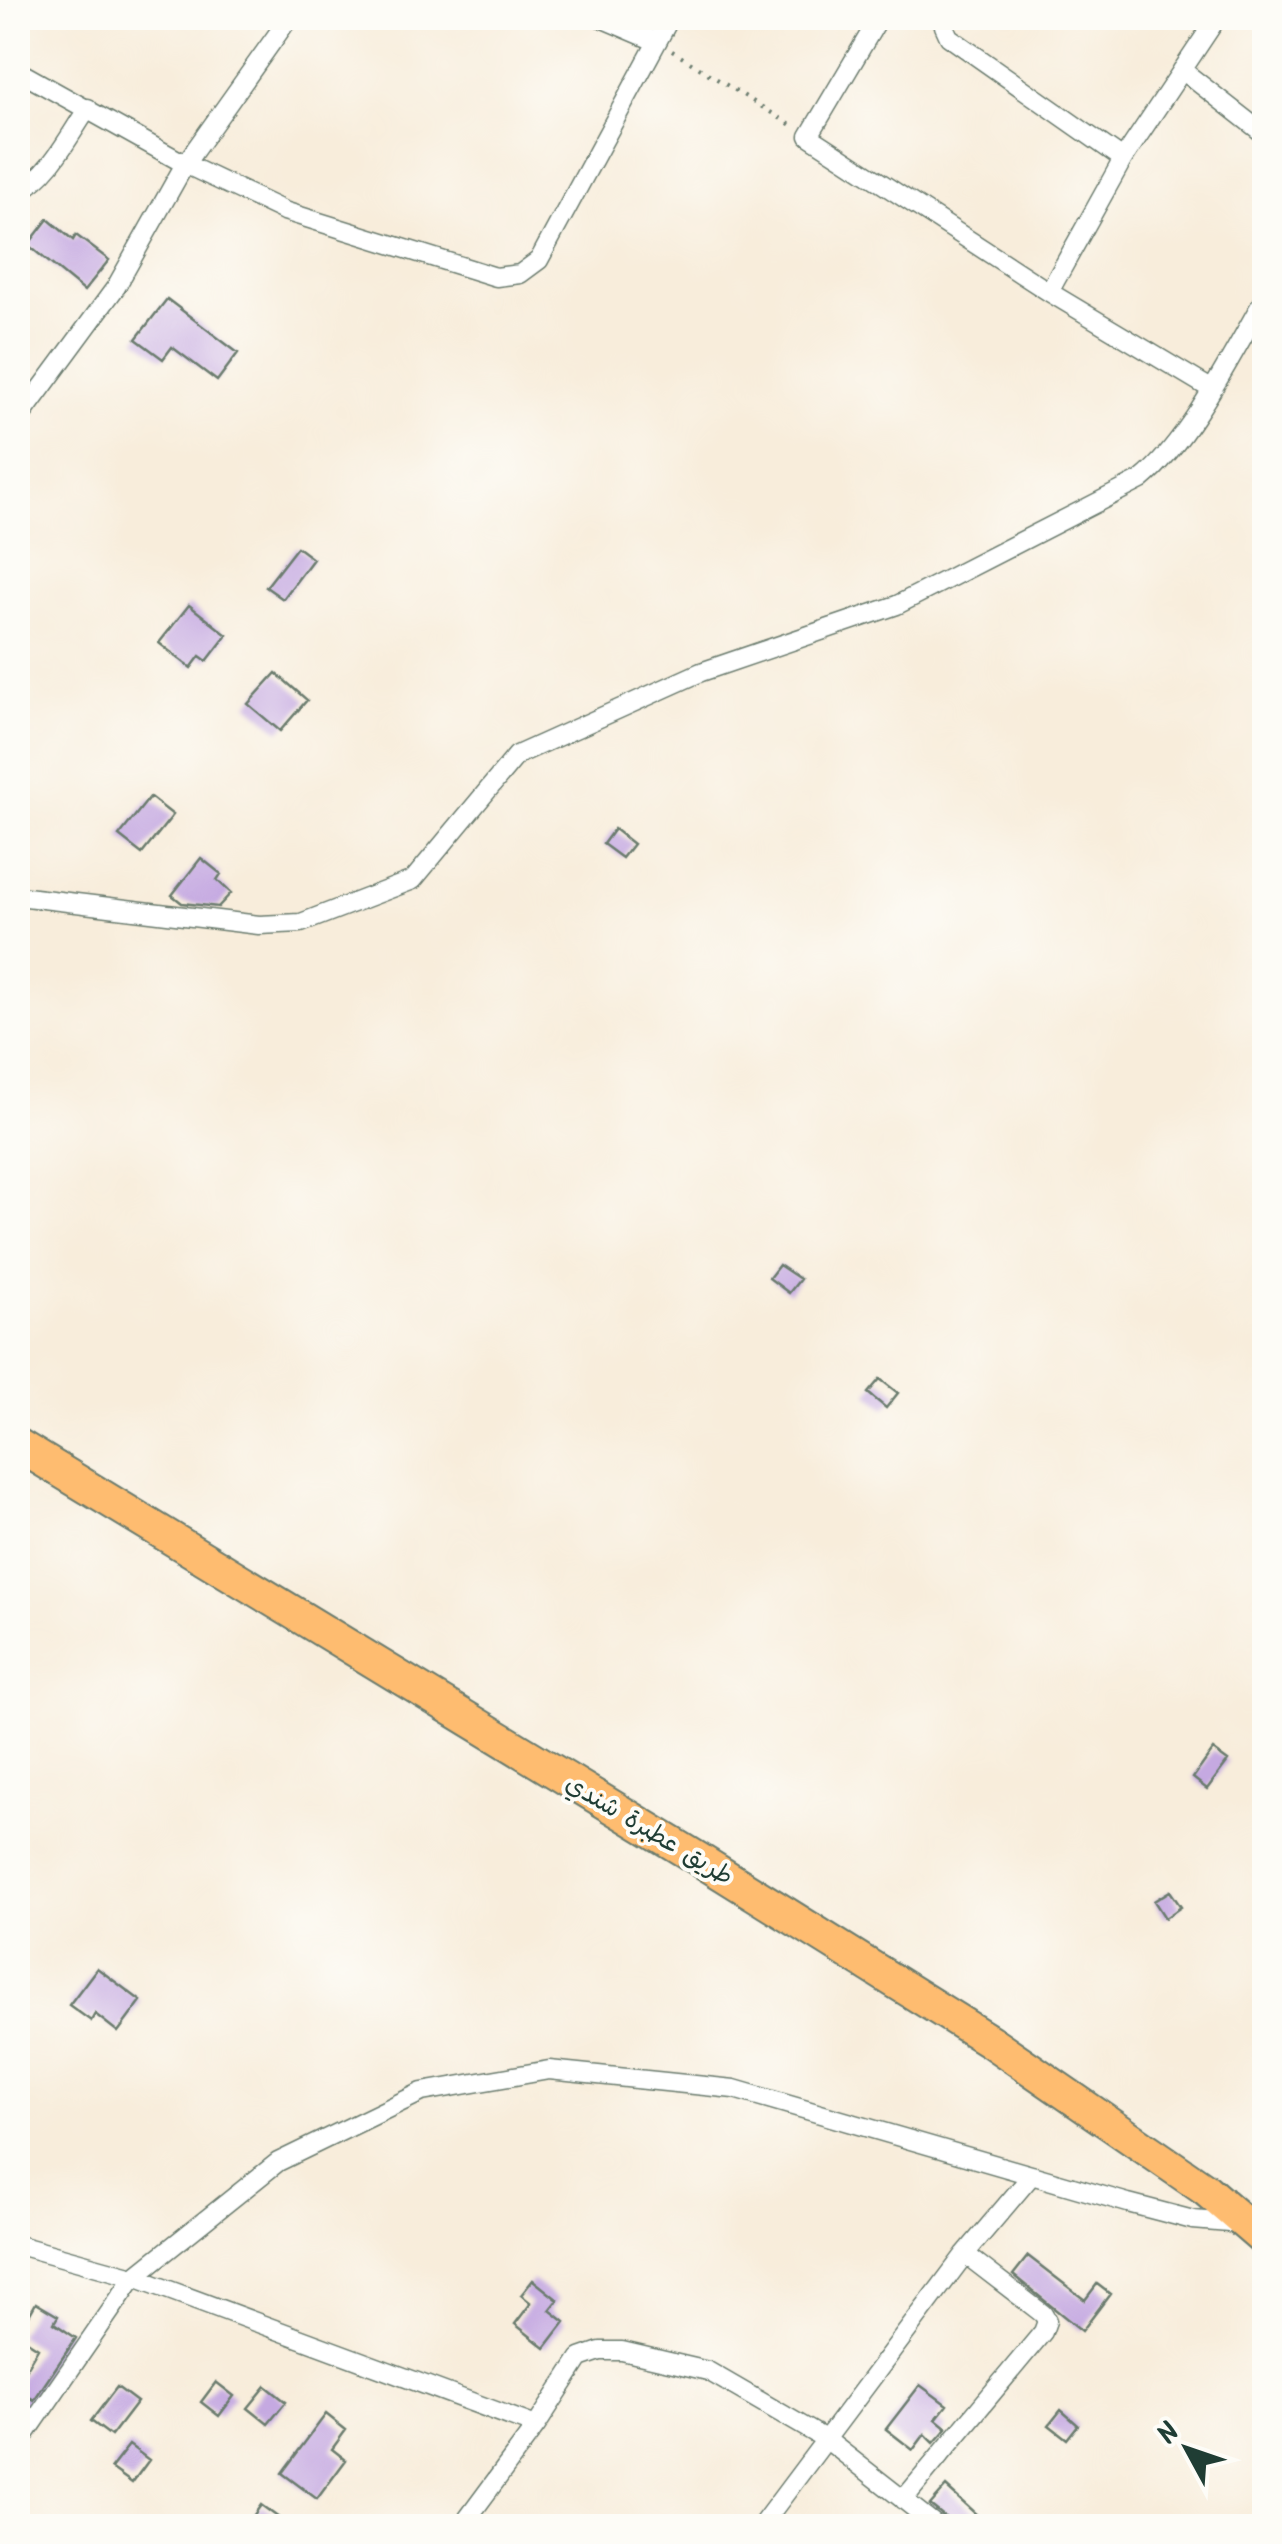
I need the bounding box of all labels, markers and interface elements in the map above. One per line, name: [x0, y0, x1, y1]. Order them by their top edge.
street label: طريق عطبرة شندي: [557, 1765, 741, 1897]
north arrow: [1137, 2399, 1237, 2499]
text: N: [1147, 2413, 1193, 2456]

